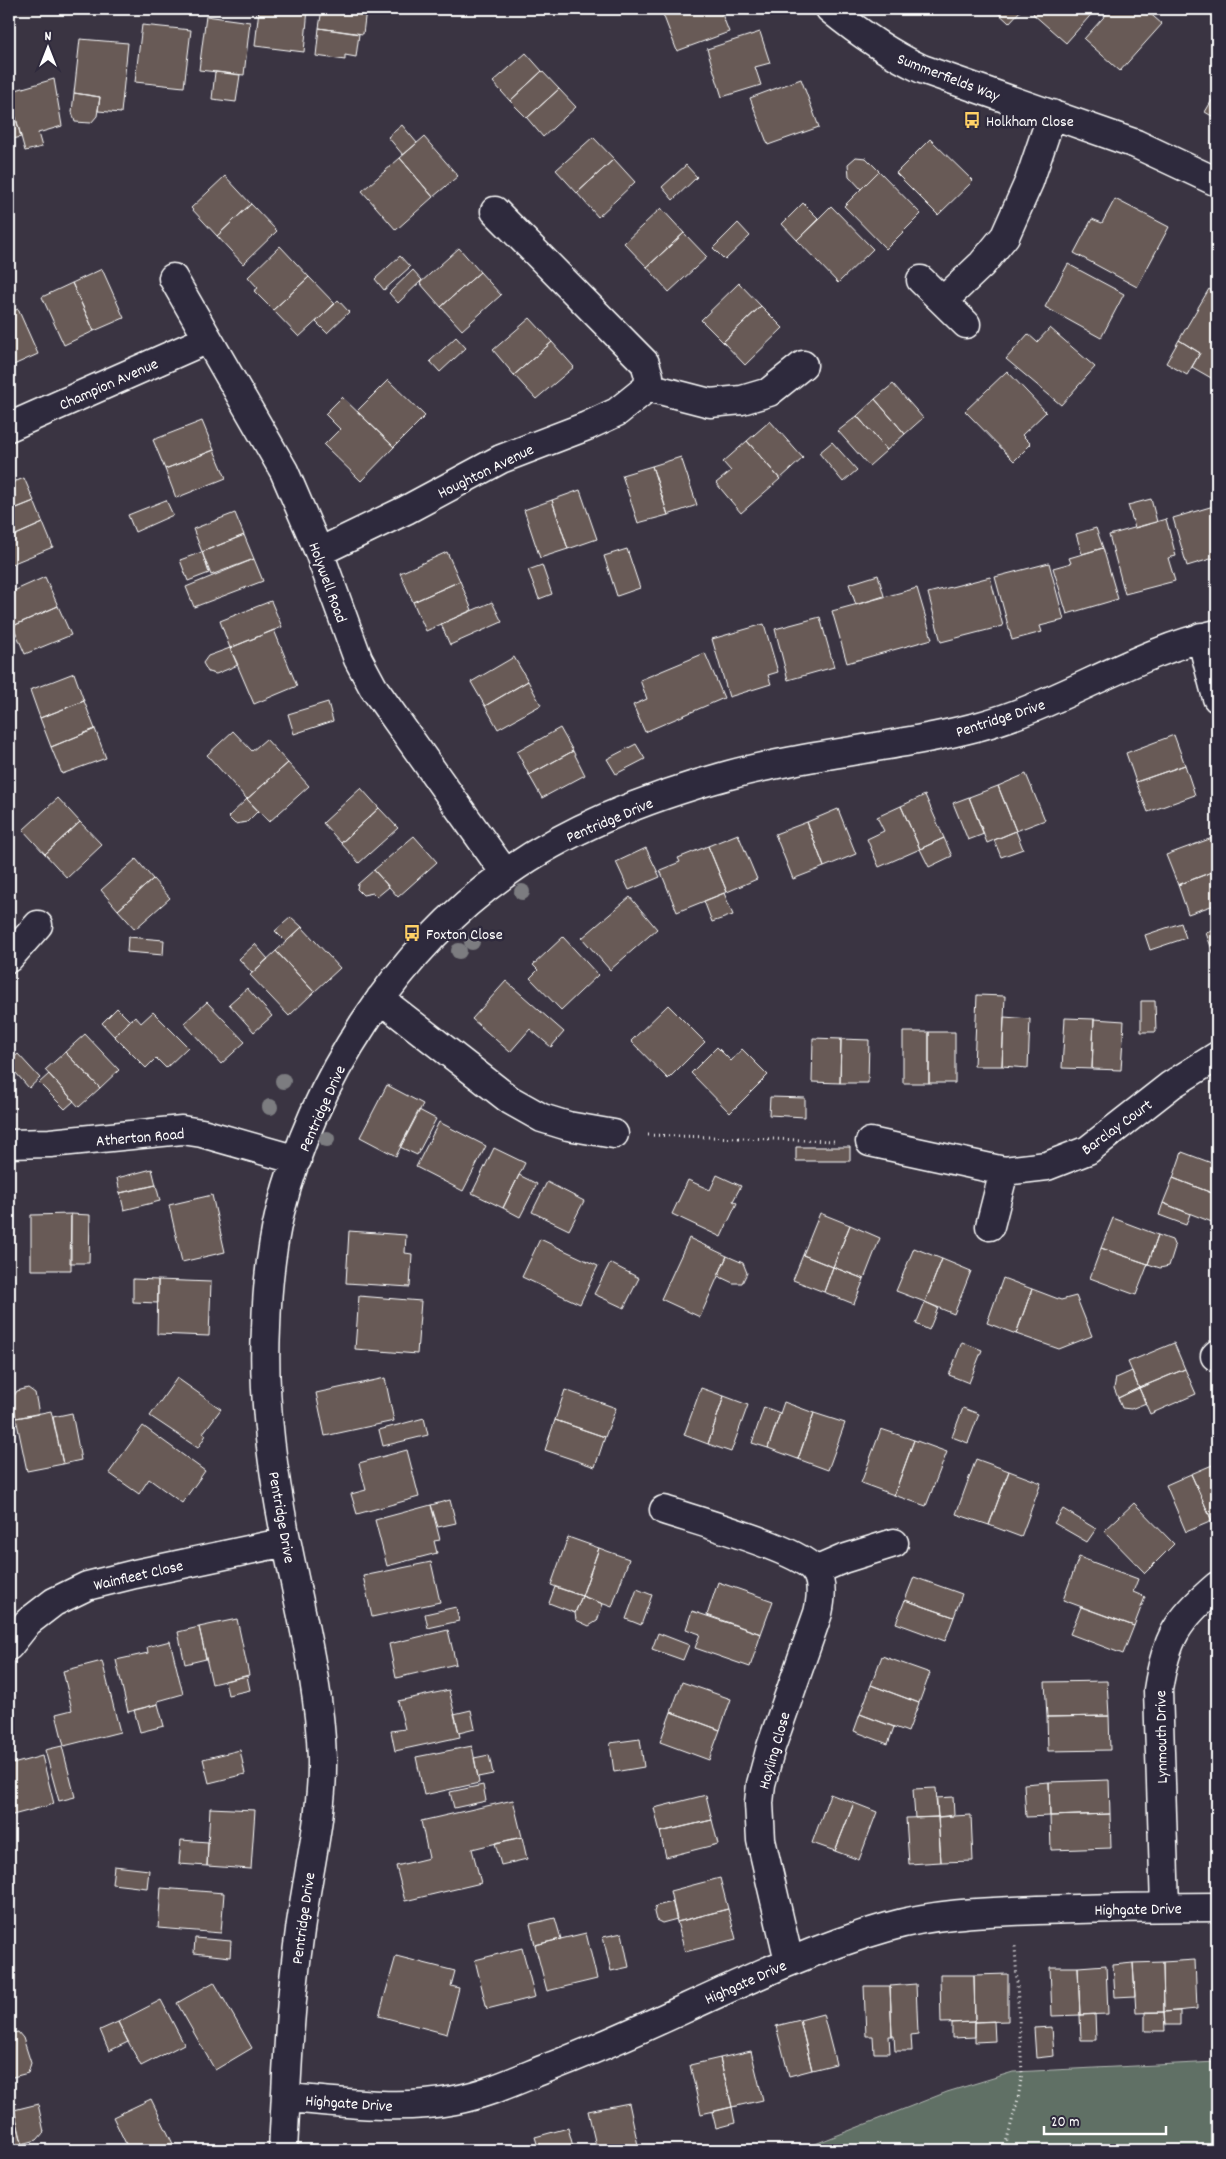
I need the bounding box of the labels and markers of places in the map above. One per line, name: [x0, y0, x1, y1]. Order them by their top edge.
bus stop icon: Holkham Close: [962, 110, 982, 130]
place label: Holkham Close: [986, 111, 1074, 134]
bus stop icon: Foxton Close: [402, 923, 422, 943]
place label: Foxton Close: [426, 924, 503, 947]

